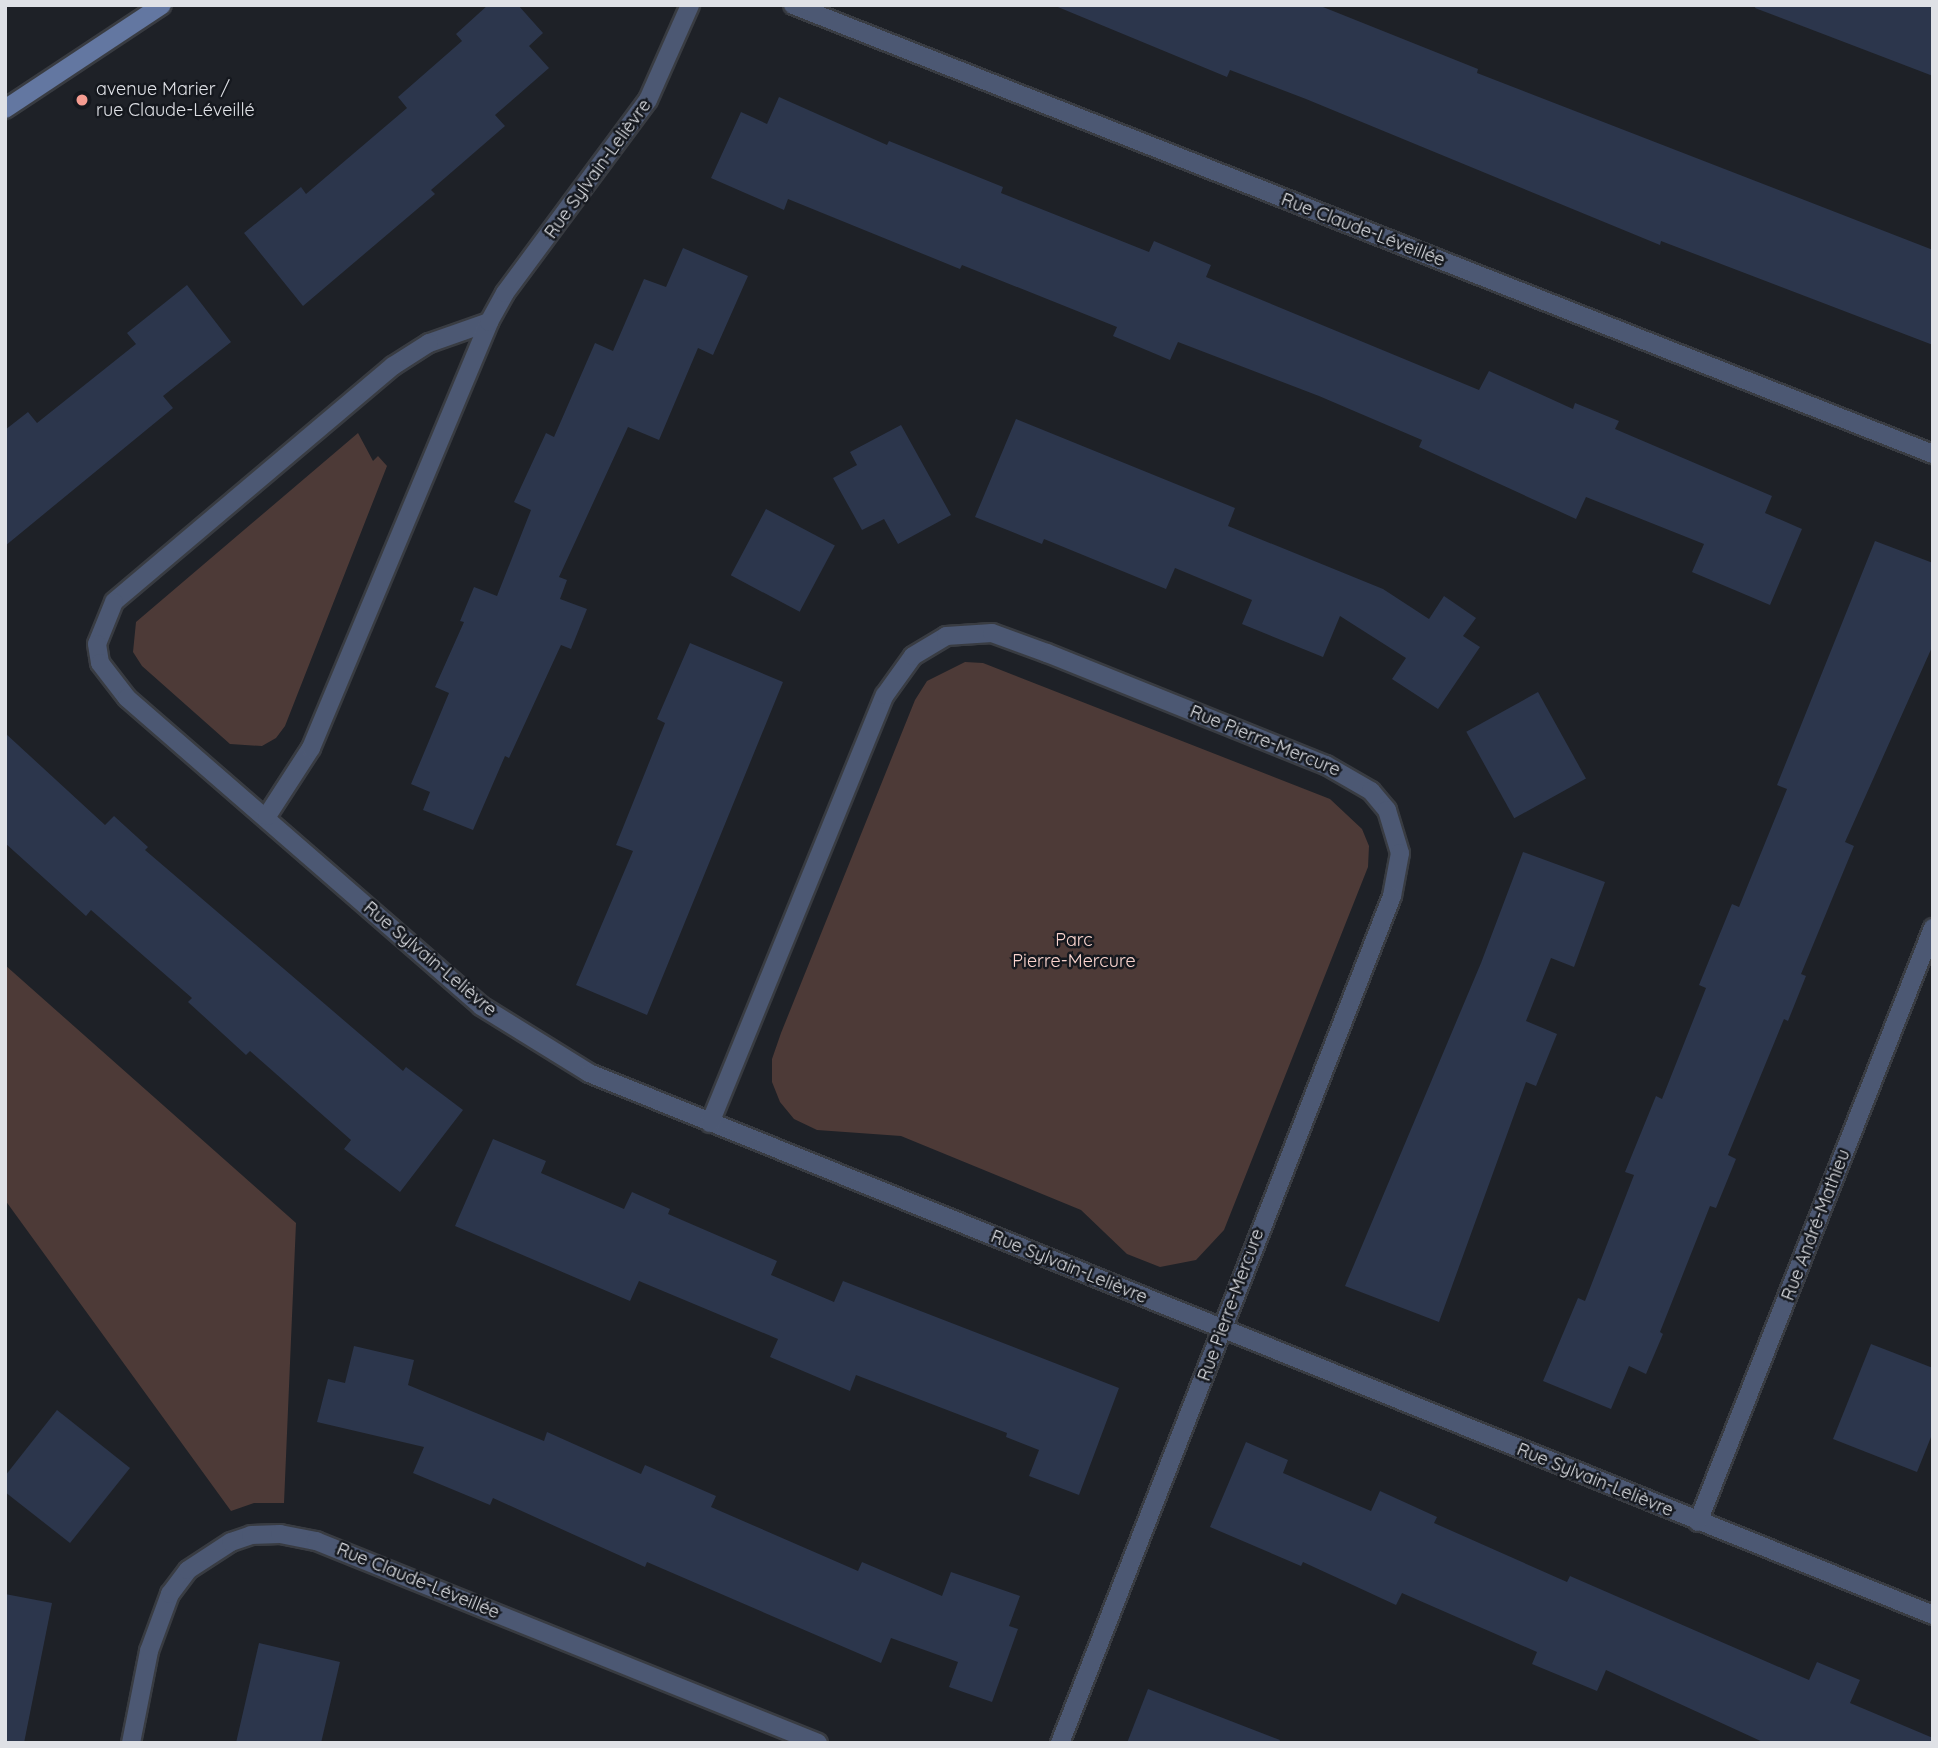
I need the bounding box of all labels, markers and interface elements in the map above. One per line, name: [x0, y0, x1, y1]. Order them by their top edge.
place label: avenue Marier / rue Claude-Léveillé: [96, 79, 255, 122]
marker: avenue Marier / rue Claude-Léveillé: [74, 92, 90, 108]
street label: Rue Sylvain-Lelièvre: [540, 95, 656, 243]
street label: Rue Claude-Léveillée: [1278, 189, 1448, 271]
street label: Rue Pierre-Mercure: [1187, 701, 1343, 781]
street label: Rue Sylvain-Lelièvre: [359, 897, 501, 1021]
park label: Parc Pierre-Mercure: [1012, 930, 1136, 972]
street label: Rue André-Mathieu: [1777, 1146, 1855, 1304]
street label: Rue Sylvain-Lelièvre: [988, 1226, 1150, 1308]
street label: Rue Pierre-Mercure: [1193, 1226, 1269, 1384]
street label: Rue Sylvain-Lelièvre: [1514, 1439, 1676, 1521]
street label: Rue Claude-Léveillée: [333, 1538, 503, 1624]

